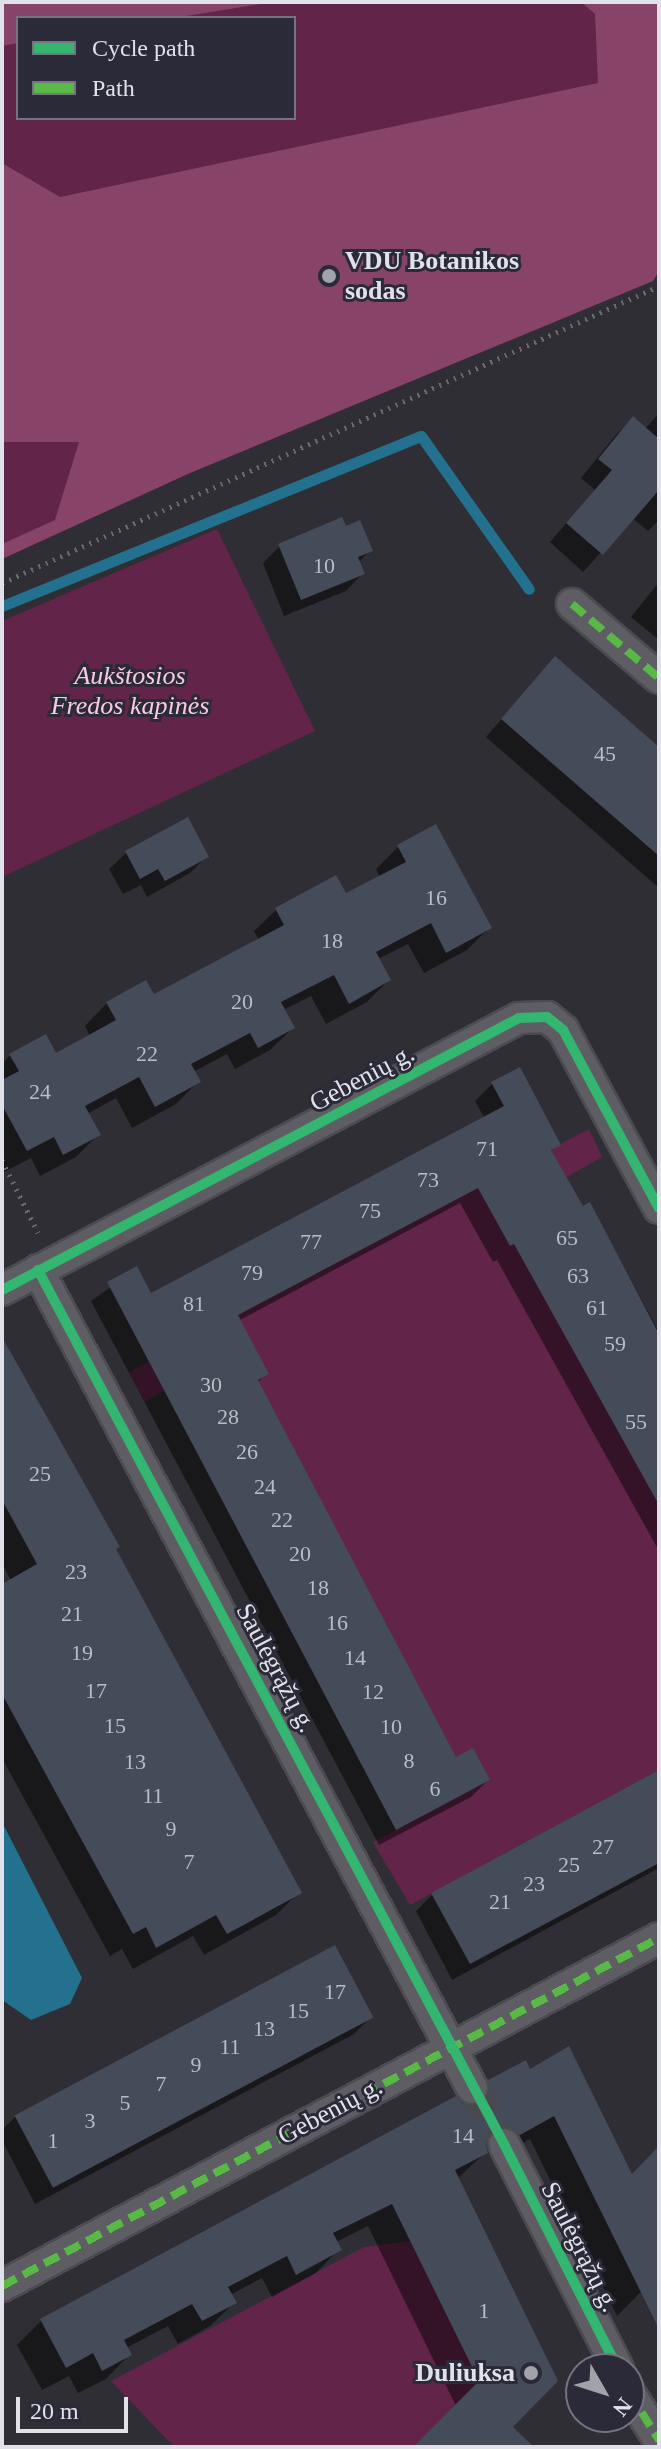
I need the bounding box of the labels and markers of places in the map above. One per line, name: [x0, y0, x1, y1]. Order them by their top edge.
place label: VDU Botanikos sodas: [345, 245, 519, 306]
marker: VDU Botanikos sodas: [320, 267, 338, 285]
place label: Duliuksa: [415, 2357, 515, 2389]
marker: Duliuksa: [522, 2364, 540, 2382]

